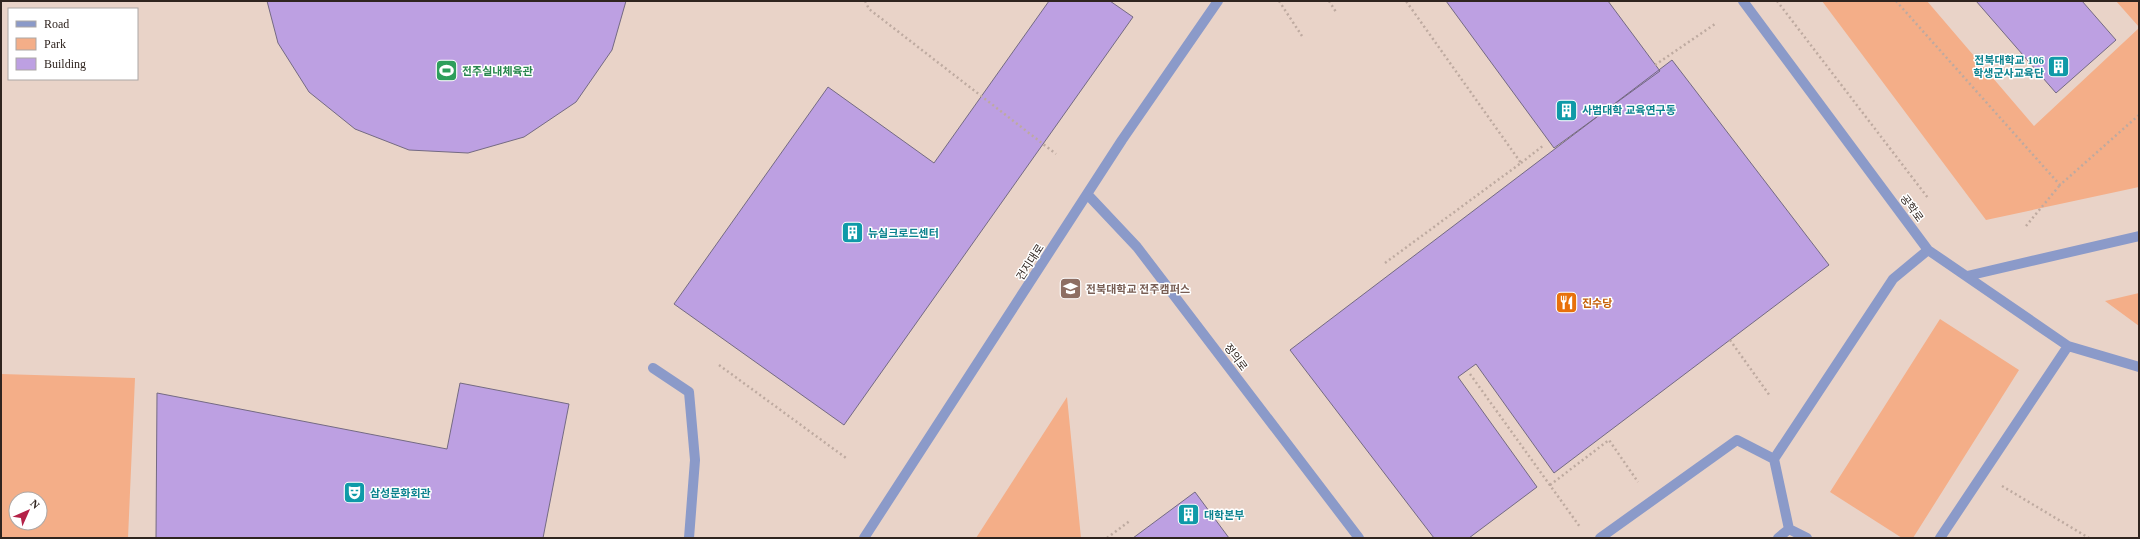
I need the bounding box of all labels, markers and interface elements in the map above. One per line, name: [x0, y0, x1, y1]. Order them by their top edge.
legend: [8, 8, 138, 80]
text: Road: [44, 17, 69, 31]
text: Park: [44, 37, 66, 51]
building icon: 전북대학교 106 학생군사교육단: [2046, 53, 2072, 79]
place label: 전북대학교 106 학생군사교육단: [1973, 54, 2044, 79]
text: Building: [44, 57, 86, 71]
sports icon: 전주실내체육관: [433, 58, 459, 84]
place label: 전주실내체육관: [462, 65, 533, 77]
building icon: 사범대학 교육연구동: [1554, 97, 1580, 123]
place label: 사범대학 교육연구동: [1582, 104, 1676, 116]
street label: 공학로: [1898, 192, 1926, 224]
building icon: 뉴실크로드센터: [839, 220, 865, 246]
place label: 뉴실크로드센터: [868, 227, 939, 239]
street label: 건지대로: [1014, 242, 1046, 282]
school or university icon: 전북대학교 전주캠퍼스: [1057, 276, 1083, 302]
place label: 전북대학교 전주캠퍼스: [1086, 283, 1190, 295]
restaurant icon: 진수당: [1553, 290, 1579, 316]
place label: 진수당: [1582, 297, 1612, 309]
street label: 정의로: [1222, 341, 1250, 373]
theatre icon: 삼성문화회관: [341, 480, 367, 506]
place label: 삼성문화회관: [370, 487, 431, 499]
north arrow: [8, 491, 48, 531]
text: N: [28, 497, 42, 511]
building icon: 대학본부: [1175, 502, 1201, 528]
place label: 대학본부: [1204, 509, 1244, 521]

